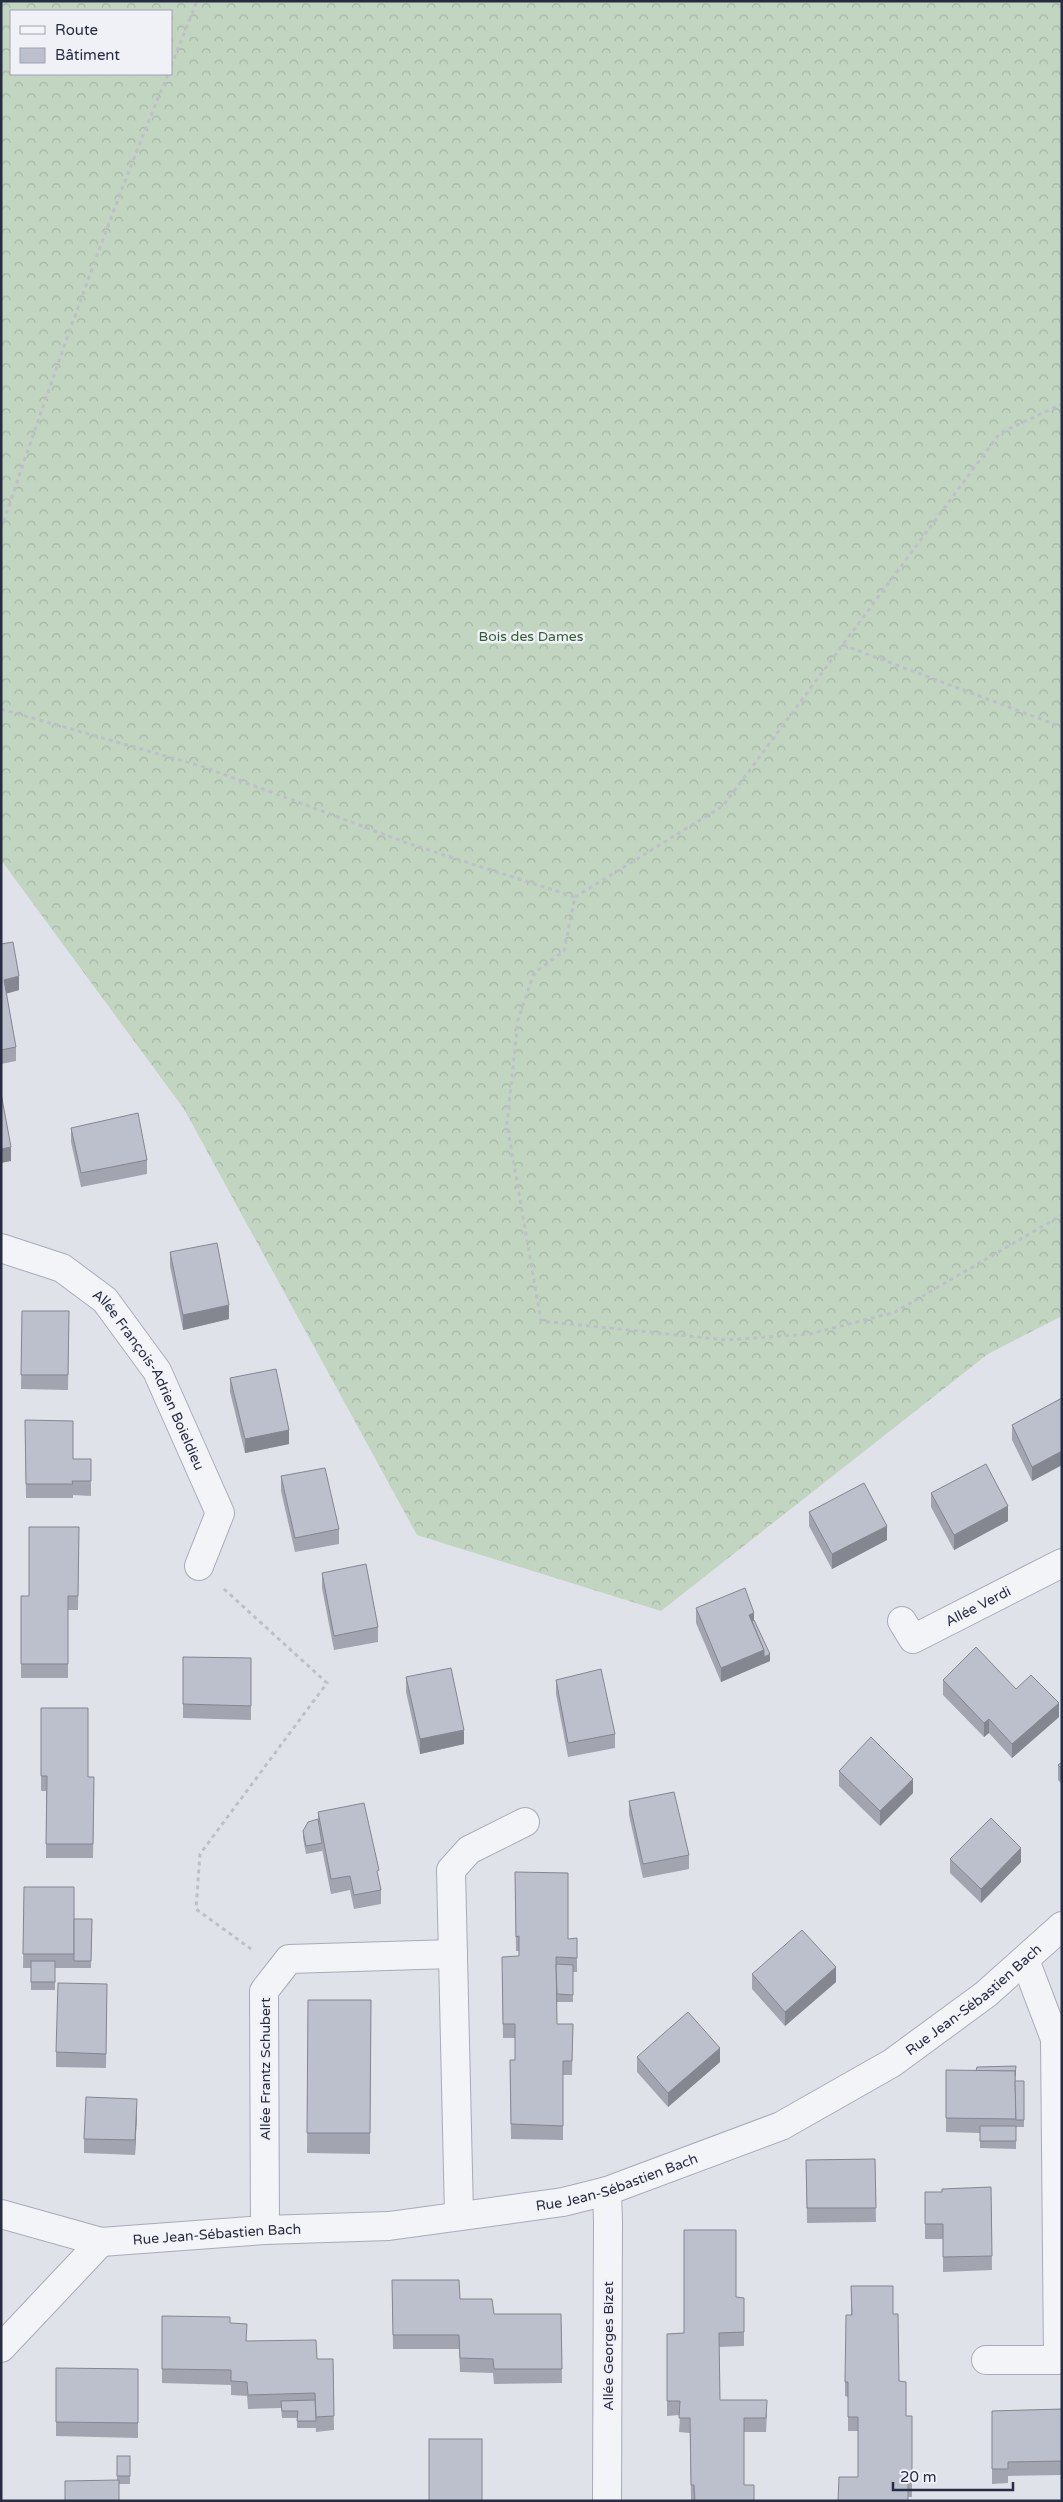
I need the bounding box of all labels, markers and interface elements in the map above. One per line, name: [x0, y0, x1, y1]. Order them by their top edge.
legend: [10, 10, 172, 75]
text: Route: [55, 21, 98, 39]
text: Bâtiment: [55, 46, 120, 64]
park label: Bois des Dames: [479, 628, 584, 645]
street label: Allée François-Adrien Boieldieu: [89, 1285, 208, 1473]
street label: Allée Verdi: [942, 1582, 1014, 1630]
street label: Rue Jean-Sébastien Bach: [902, 1940, 1045, 2059]
street label: Allée Frantz Schubert: [257, 1997, 274, 2141]
street label: Rue Jean-Sébastien Bach: [535, 2149, 700, 2214]
street label: Rue Jean-Sébastien Bach: [132, 2220, 301, 2248]
street label: Allée Georges Bizet: [600, 2281, 617, 2411]
scale bar: [893, 2460, 1013, 2492]
text: 20 m: [900, 2468, 937, 2486]

